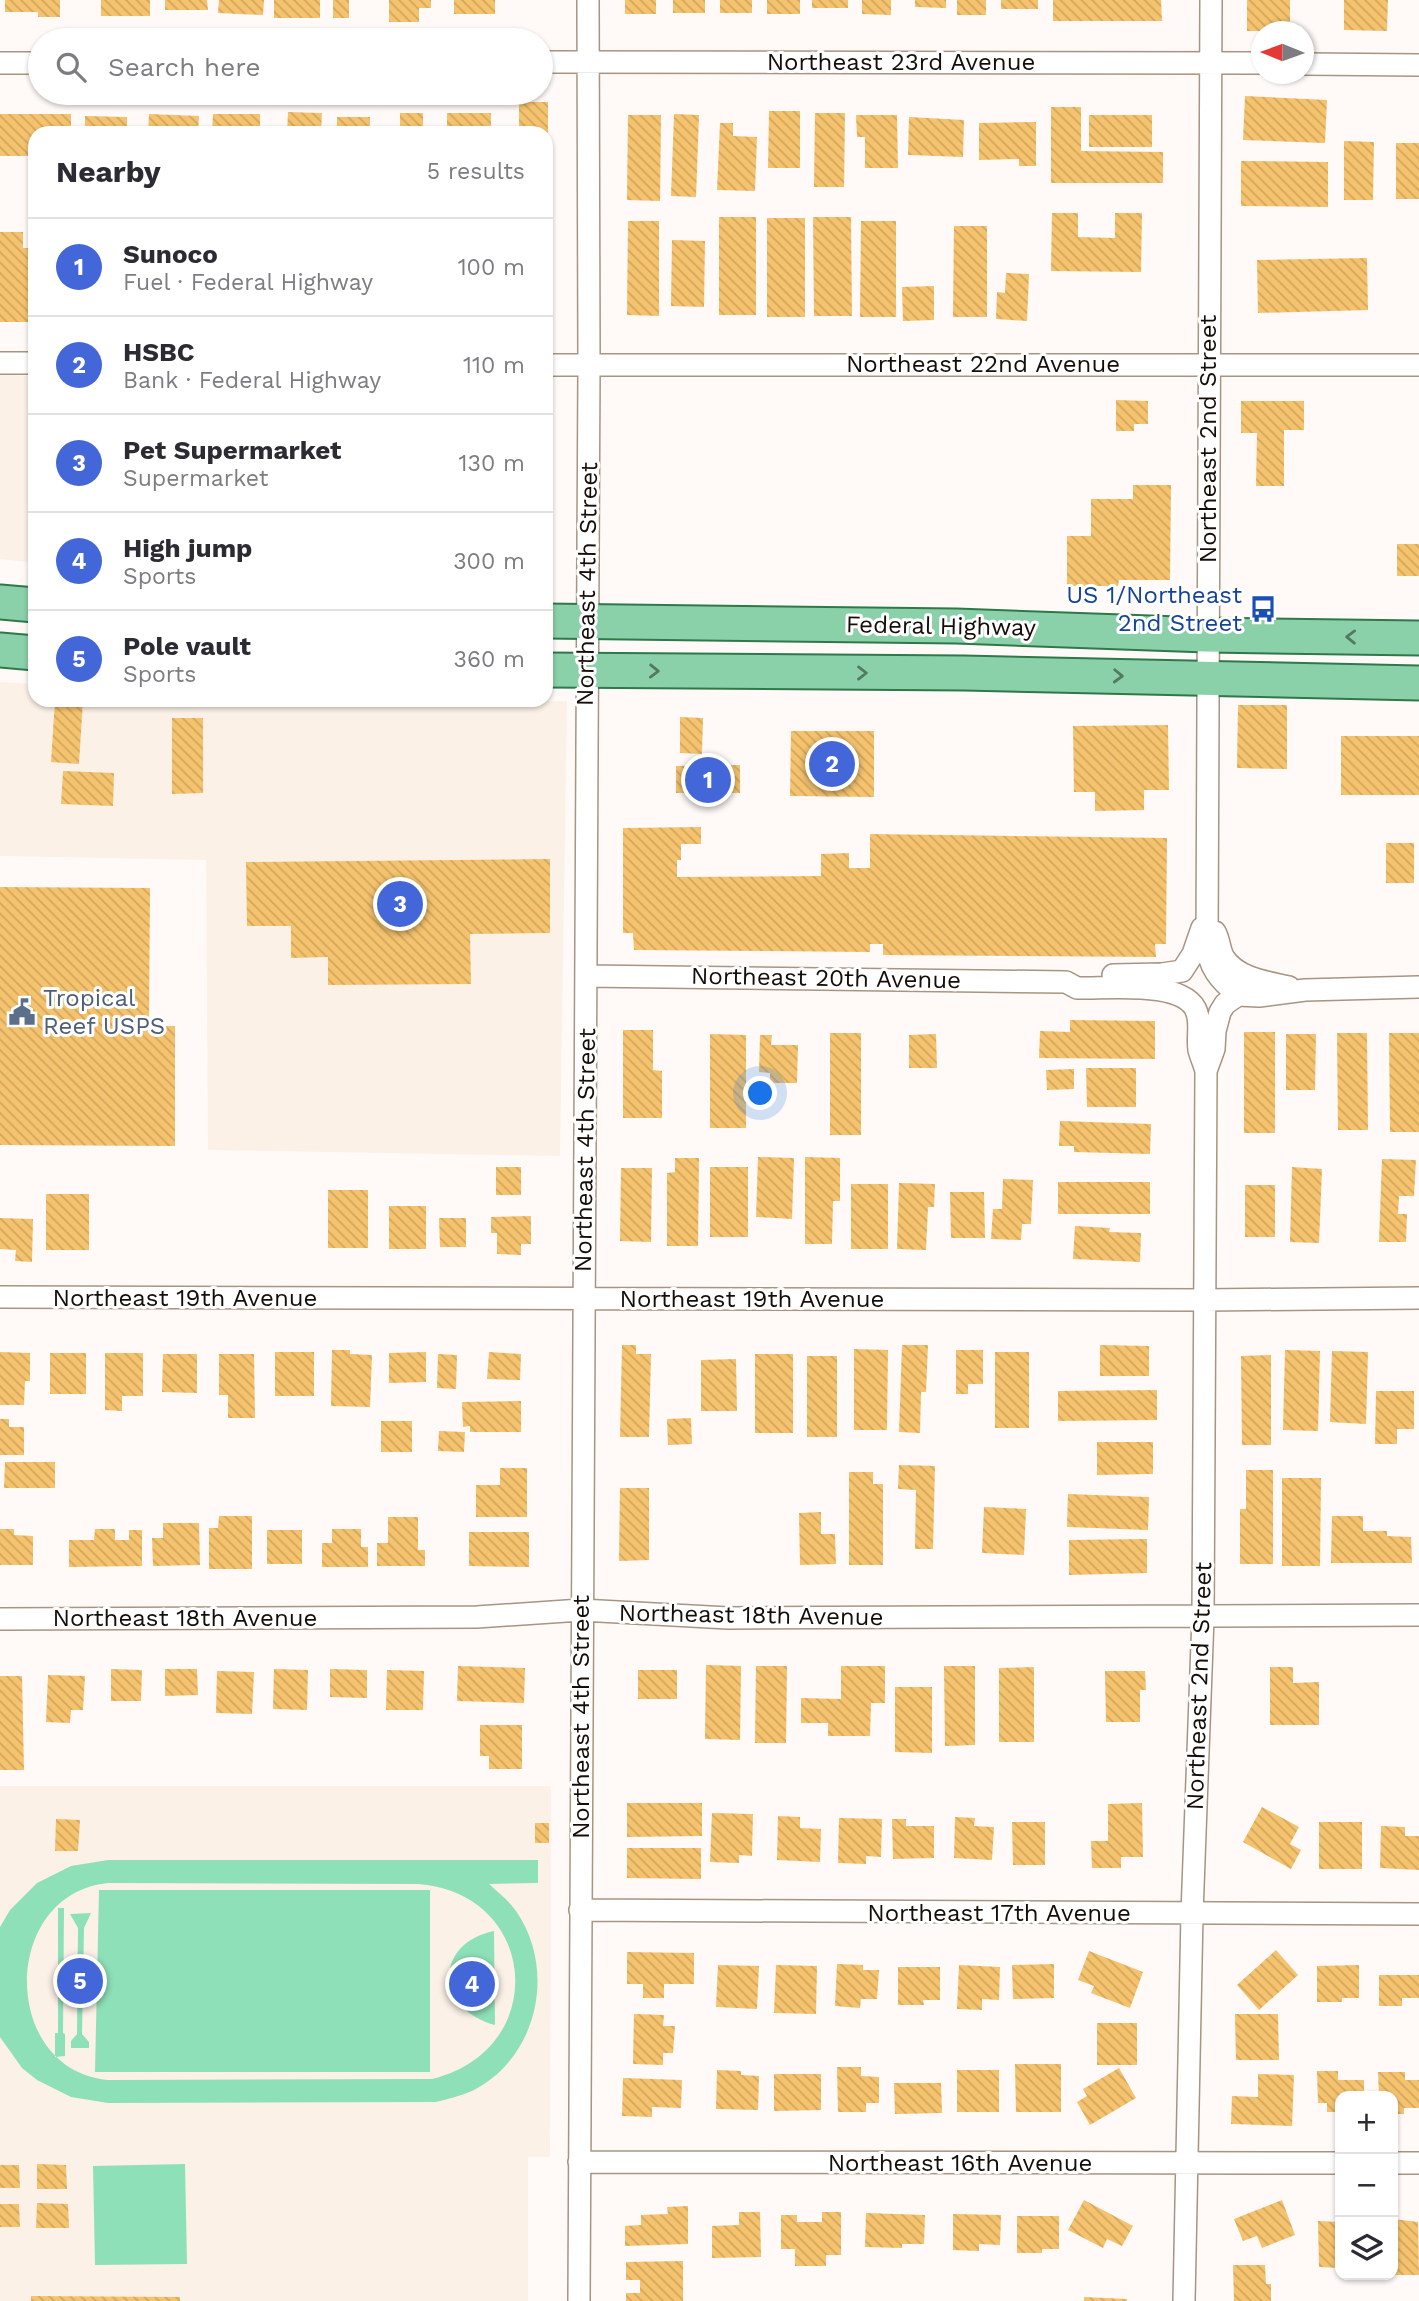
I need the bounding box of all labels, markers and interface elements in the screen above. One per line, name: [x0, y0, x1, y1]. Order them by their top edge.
north arrow: [1251, 21, 1314, 84]
search box: [28, 28, 553, 105]
icon: search: [52, 48, 90, 86]
street label: Northeast 23rd Avenue: [767, 48, 1035, 76]
text: Search here: [108, 52, 260, 82]
text: Nearby: [56, 154, 161, 189]
text: 5 results: [427, 158, 525, 185]
text: Sunoco: [123, 239, 218, 269]
text: 1: [74, 254, 84, 281]
text: 100 m: [458, 254, 525, 281]
text: Fuel · Federal Highway: [123, 269, 373, 296]
street label: Northeast 2nd Street: [1194, 315, 1222, 563]
text: HSBC: [123, 337, 195, 367]
street label: Northeast 22nd Avenue: [846, 350, 1120, 378]
text: 2: [72, 352, 86, 379]
text: 110 m: [463, 352, 525, 379]
text: Bank · Federal Highway: [123, 367, 381, 394]
text: Pet Supermarket: [123, 435, 341, 465]
text: 3: [72, 450, 86, 477]
text: 130 m: [459, 450, 525, 477]
street label: Northeast 4th Street: [571, 462, 603, 706]
text: Supermarket: [123, 465, 268, 492]
text: High jump: [123, 533, 252, 563]
text: 4: [72, 548, 86, 575]
text: 300 m: [453, 548, 525, 575]
text: Sports: [123, 563, 196, 590]
place label: US 1/Northeast 2nd Street: [1066, 581, 1242, 637]
bus stop icon: US 1/Northeast 2nd Street: [1248, 594, 1278, 624]
street label: Federal Highway: [846, 610, 1037, 642]
one-way arrow: [1345, 629, 1356, 645]
text: Pole vault: [123, 631, 251, 661]
text: 5: [72, 646, 86, 673]
text: 360 m: [454, 646, 525, 673]
text: Sports: [123, 661, 196, 688]
one-way arrow: [649, 663, 660, 679]
one-way arrow: [857, 665, 868, 681]
one-way arrow: [1112, 669, 1123, 684]
pin: 2: [809, 738, 855, 790]
pin: 1: [685, 754, 731, 806]
pin: 3: [377, 878, 423, 930]
street label: Northeast 20th Avenue: [691, 962, 961, 994]
place label: Tropical Reef USPS: [43, 984, 165, 1040]
public building icon: Tropical Reef USPS: [7, 997, 37, 1027]
street label: Northeast 4th Street: [569, 1028, 601, 1272]
your location: [743, 1076, 777, 1110]
street label: Northeast 19th Avenue: [53, 1284, 317, 1312]
street label: Northeast 19th Avenue: [620, 1285, 884, 1313]
street label: Northeast 2nd Street: [1181, 1561, 1217, 1811]
street label: Northeast 4th Street: [567, 1595, 595, 1839]
street label: Northeast 18th Avenue: [618, 1599, 884, 1631]
street label: Northeast 18th Avenue: [53, 1604, 317, 1632]
street label: Northeast 17th Avenue: [867, 1899, 1131, 1927]
pin: 5: [57, 1955, 103, 2007]
pin: 4: [449, 1958, 495, 2010]
map controls: [1335, 2091, 1398, 2280]
button: +: [1335, 2091, 1398, 2154]
street label: Northeast 16th Avenue: [828, 2149, 1092, 2177]
button: −: [1335, 2154, 1398, 2217]
button: layers: [1335, 2217, 1398, 2280]

